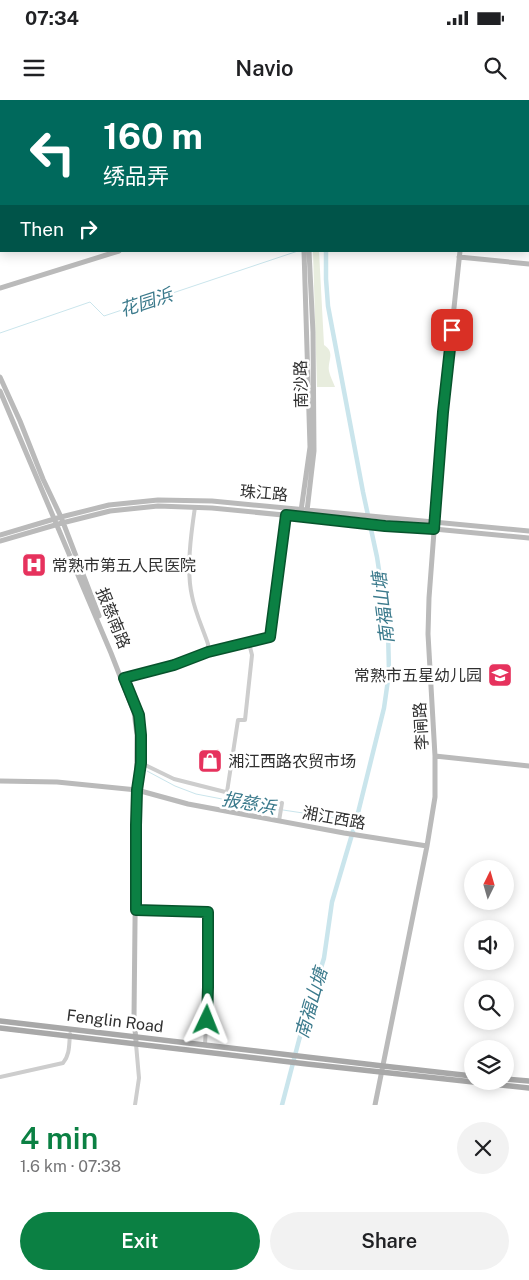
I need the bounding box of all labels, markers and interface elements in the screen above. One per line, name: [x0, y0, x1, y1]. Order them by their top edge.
text: 07:34: [25, 7, 79, 29]
icon: menu: [20, 54, 48, 82]
icon: search: [481, 54, 509, 82]
text: Navio: [235, 55, 294, 81]
text: 160 m: [103, 116, 203, 157]
icon: left: [20, 120, 85, 185]
text: 绣品弄: [103, 163, 169, 189]
icon: right: [74, 215, 102, 243]
text: Then: [20, 218, 64, 240]
water label: 花园浜: [117, 283, 177, 320]
pin: [431, 309, 473, 351]
icon: arrive: [438, 316, 466, 344]
street label: 南沙路: [291, 360, 311, 408]
street label: 珠江路: [239, 481, 289, 505]
hospital icon: 常熟市第五人民医院: [21, 552, 47, 578]
place label: 常熟市第五人民医院: [52, 556, 196, 575]
water label: 南福山塘: [368, 568, 398, 645]
street label: 报慈南路: [92, 585, 134, 651]
school or university icon: 常熟市五星幼儿园: [487, 662, 513, 688]
place label: 常熟市五星幼儿园: [354, 666, 482, 685]
street label: 李闸路: [410, 702, 432, 750]
shop icon: 湘江西路农贸市场: [197, 748, 223, 774]
place label: 湘江西路农贸市场: [228, 752, 356, 771]
water label: 报慈浜: [221, 788, 279, 818]
street label: 湘江西路: [301, 803, 367, 833]
north arrow: [464, 860, 514, 910]
map controls: [464, 860, 514, 1090]
button: sound: [464, 920, 514, 970]
water label: 南福山塘: [291, 963, 332, 1040]
button: search: [464, 980, 514, 1030]
position arrow: [180, 993, 232, 1045]
street label: Fenglin Road: [66, 1006, 164, 1036]
button: layers: [464, 1040, 514, 1090]
text: 4 min: [20, 1120, 98, 1156]
button: close: [457, 1122, 509, 1174]
text: 1.6 km · 07:38: [20, 1157, 121, 1176]
button: Exit: [20, 1212, 260, 1270]
button: Share: [270, 1212, 509, 1270]

